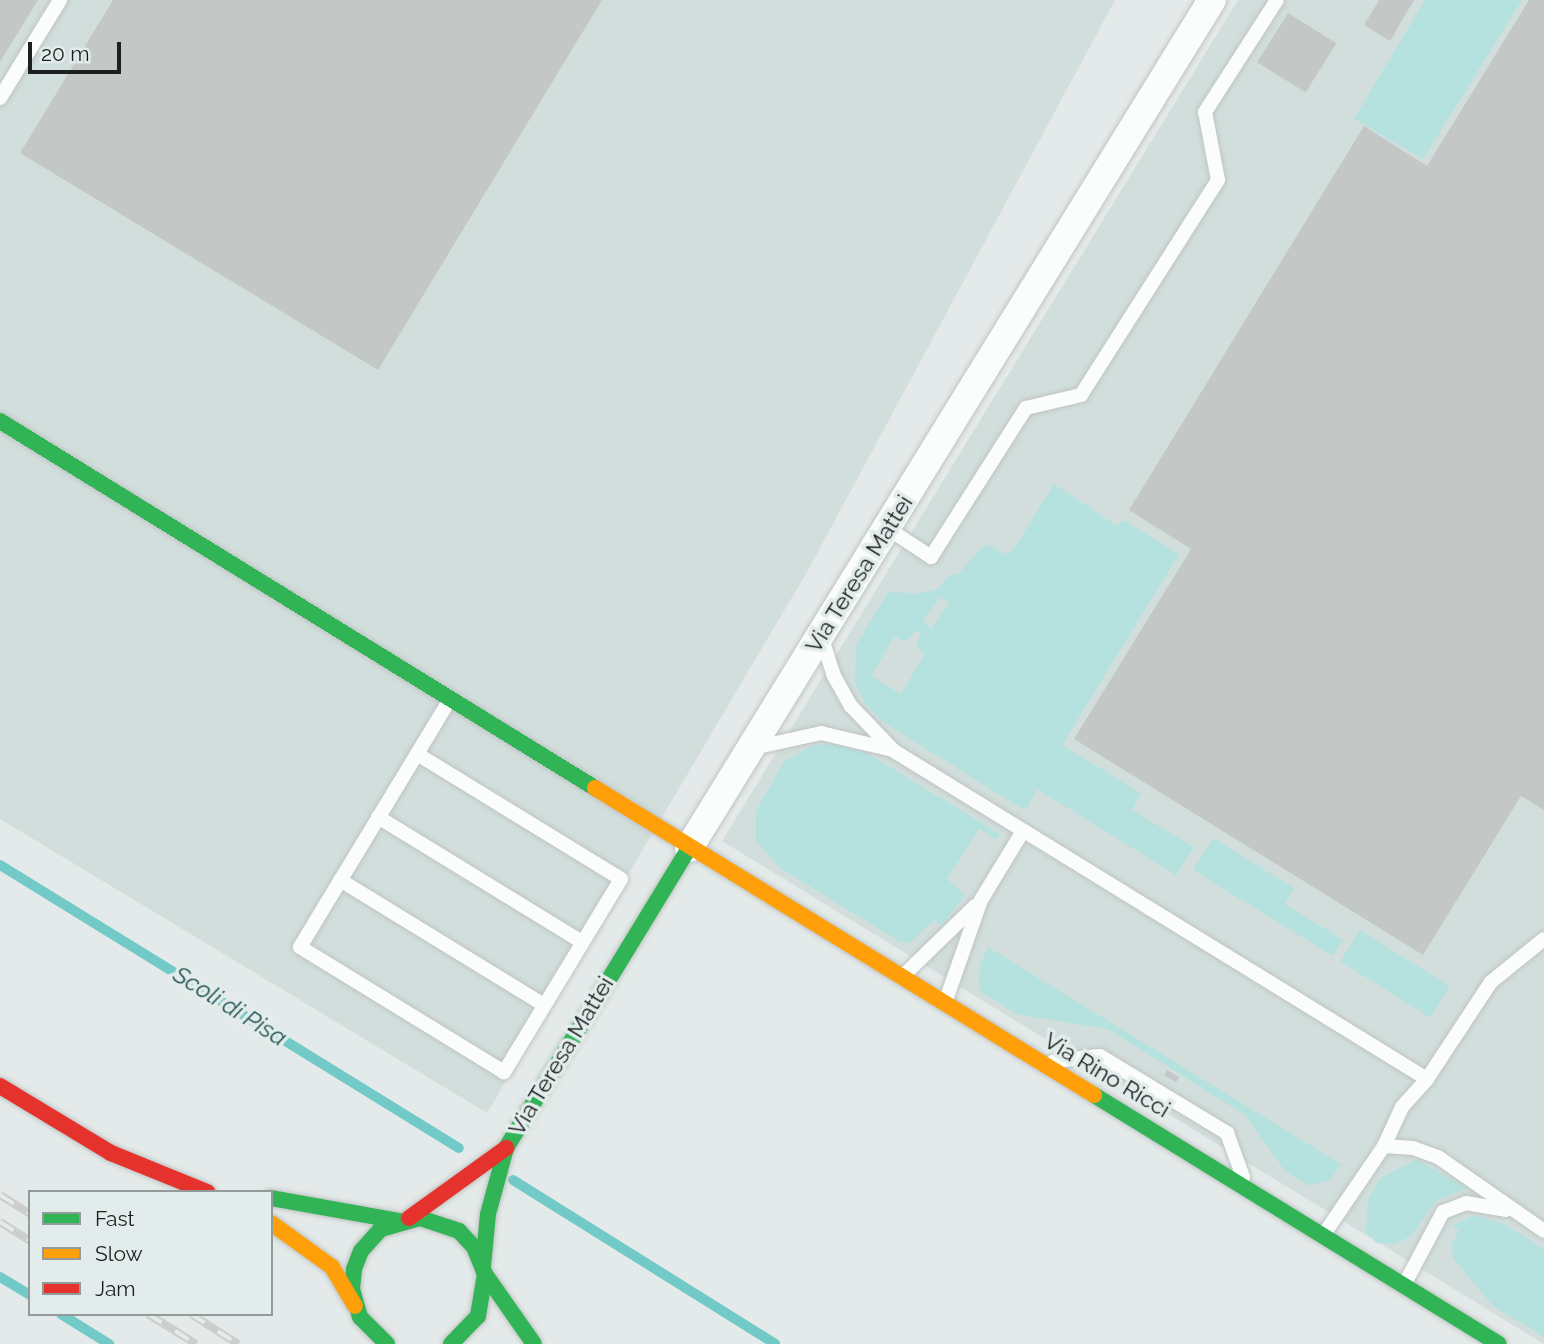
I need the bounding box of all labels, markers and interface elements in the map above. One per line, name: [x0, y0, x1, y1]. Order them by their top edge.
scale bar: [32, 28, 124, 72]
text: 20 m: [41, 41, 89, 66]
street label: Via Teresa Mattei: [799, 490, 919, 658]
water label: Scoli di Pisa: [168, 960, 292, 1052]
street label: Via Teresa Mattei: [503, 971, 619, 1141]
street label: Via Rino Ricci: [1039, 1027, 1175, 1123]
legend: [28, 1190, 273, 1316]
text: Fast: [95, 1206, 135, 1231]
text: Slow: [95, 1241, 143, 1266]
text: Jam: [95, 1276, 136, 1301]

